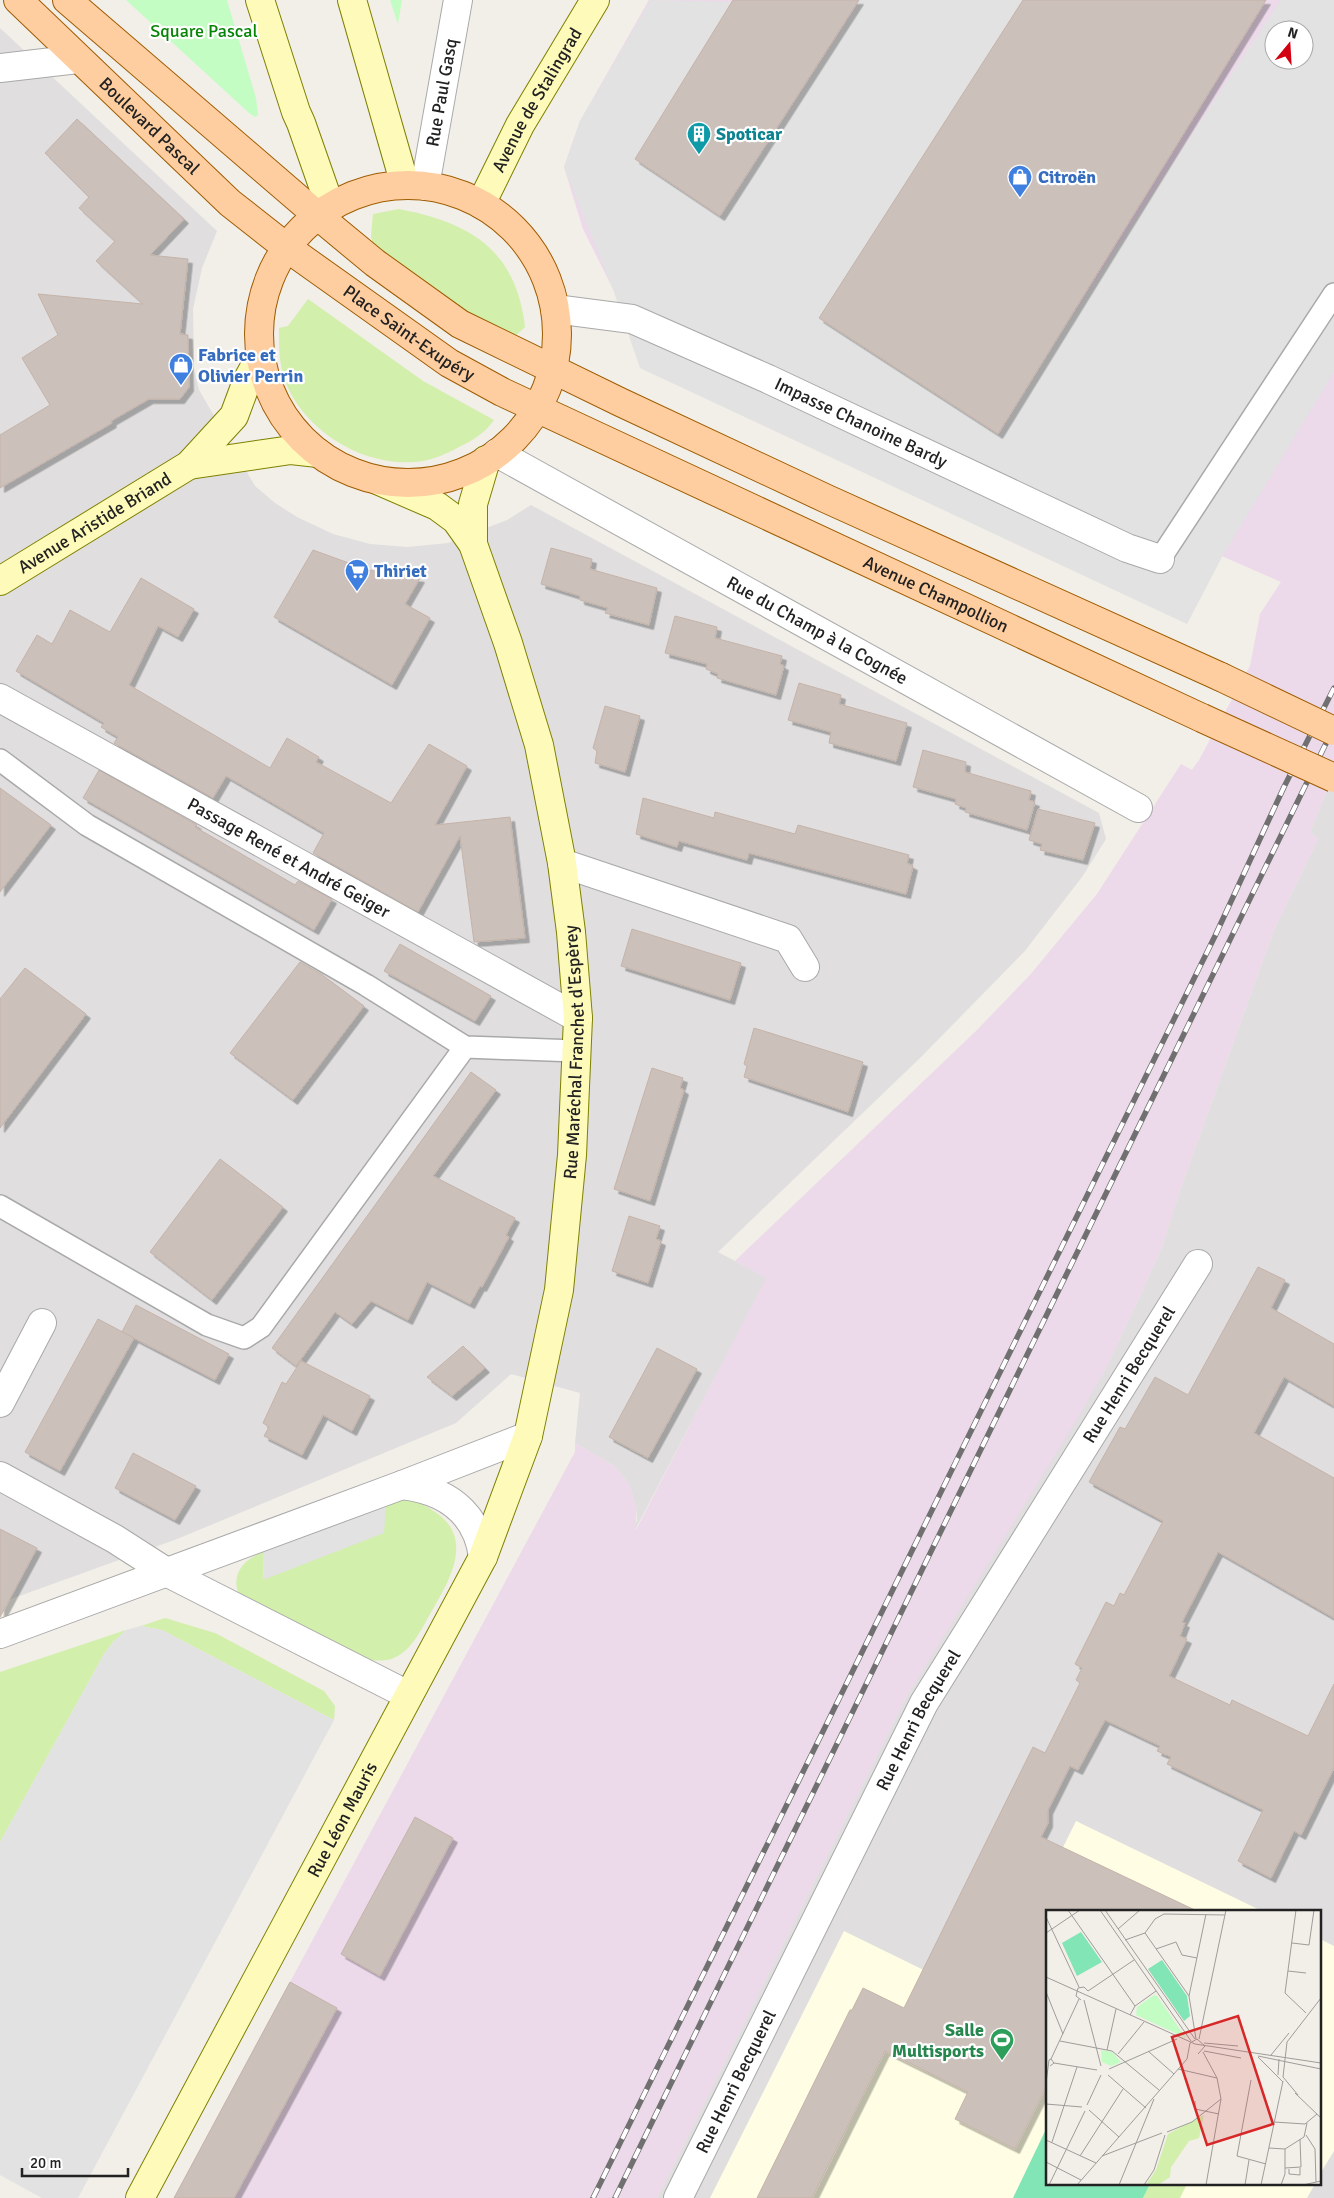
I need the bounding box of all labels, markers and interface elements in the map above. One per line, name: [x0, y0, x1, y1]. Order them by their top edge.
park label: Square Pascal: [150, 20, 258, 42]
north arrow: [1264, 20, 1314, 70]
street label: Avenue de Stalingrad: [487, 24, 587, 176]
text: N: [1286, 24, 1300, 43]
street label: Rue Paul Gasq: [421, 37, 462, 148]
street label: Boulevard Pascal: [94, 73, 204, 179]
building icon: Spoticar: [686, 121, 712, 155]
place label: Spoticar: [716, 123, 783, 145]
shop icon: Citroën: [1007, 164, 1033, 198]
place label: Citroën: [1038, 166, 1096, 188]
street label: Place Saint-Exupéry: [339, 280, 479, 386]
place label: Fabrice et Olivier Perrin: [198, 344, 303, 387]
shop icon: Fabrice et Olivier Perrin: [168, 352, 194, 386]
street label: Impasse Chanoine Bardy: [771, 373, 951, 473]
street label: Avenue Aristide Briand: [14, 468, 175, 578]
street label: Avenue Champollion: [860, 551, 1012, 637]
supermarket icon: Thiriet: [344, 558, 370, 592]
place label: Thiriet: [374, 560, 427, 582]
street label: Rue du Champ à la Cognée: [723, 571, 911, 689]
street label: Passage René et André Geiger: [184, 793, 394, 923]
street label: Rue Maréchal Franchet d'Espèrey: [559, 923, 589, 1180]
street label: Rue Henri Becquerel: [1078, 1302, 1180, 1447]
street label: Rue Henri Becquerel: [871, 1645, 966, 1794]
street label: Rue Léon Mauris: [303, 1758, 382, 1881]
inset map: [1046, 1910, 1322, 2186]
street label: Rue Henri Becquerel: [691, 2006, 781, 2157]
place label: Salle Multisports: [892, 2019, 984, 2062]
sports icon: Salle Multisports: [989, 2027, 1015, 2061]
scale bar: [22, 2146, 129, 2178]
text: 20 m: [30, 2154, 61, 2172]

